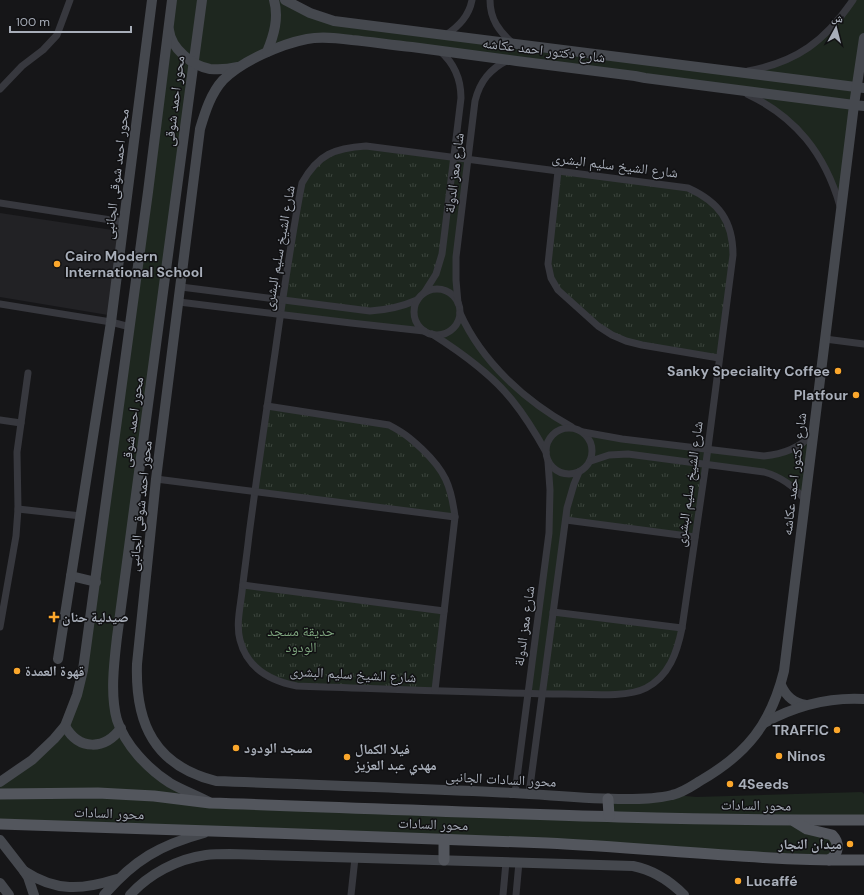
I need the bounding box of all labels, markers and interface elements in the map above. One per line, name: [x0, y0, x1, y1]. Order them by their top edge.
scale bar: [10, 8, 131, 34]
north arrow: [816, 8, 856, 48]
text: ش: [830, 10, 844, 27]
text: 100 m: [16, 14, 50, 30]
street label: شارع دكتور احمد عكاشه: [481, 34, 606, 67]
street label: محور احمد شوقى: [160, 55, 188, 147]
street label: محور احمد شوقى الجانبى: [99, 108, 133, 240]
street label: شارع معز الدولة: [440, 132, 469, 214]
street label: شارع الشيخ سليم البشرى: [551, 148, 679, 183]
street label: شارع الشيخ سليم البشرى: [259, 184, 300, 312]
place label: Cairo Modern International School: [65, 247, 203, 281]
marker: Cairo Modern International School: [52, 259, 62, 269]
place label: Sanky Speciality Coffee: [667, 362, 830, 380]
marker: Sanky Speciality Coffee: [833, 366, 843, 376]
street label: محور احمد شوقى: [117, 376, 147, 468]
place label: Platfour: [794, 386, 848, 404]
marker: Platfour: [851, 390, 861, 400]
street label: شارع دكتور احمد عكاشه: [778, 412, 811, 537]
street label: شارع الشيخ سليم البشرى: [671, 420, 708, 548]
street label: محور احمد شوقى الجانبى: [124, 440, 156, 572]
street label: شارع معز الدولة: [509, 585, 540, 667]
place label: صيدلية حنان: [62, 608, 129, 626]
marker: صيدلية حنان: [49, 612, 59, 622]
park label: حديقة مسجد الودود: [267, 622, 335, 656]
place label: قهوة العمدة: [25, 662, 84, 680]
street label: شارع الشيخ سليم البشرى: [289, 662, 417, 687]
marker: قهوة العمدة: [12, 666, 22, 676]
place label: TRAFFIC: [772, 721, 829, 739]
marker: TRAFFIC: [832, 725, 842, 735]
place label: مسجد الودود: [244, 739, 313, 757]
place label: فيلا الكمال مهدي عبد العزيز: [354, 740, 437, 776]
marker: مسجد الودود: [231, 743, 241, 753]
place label: Ninos: [787, 747, 826, 765]
marker: Ninos: [774, 751, 784, 761]
marker: فيلا الكمال مهدي عبد العزيز: [342, 752, 352, 762]
street label: محور السادات الجانبى: [445, 767, 557, 791]
place label: 4Seeds: [738, 775, 789, 793]
marker: 4Seeds: [725, 779, 735, 789]
street label: محور السادات: [721, 795, 791, 815]
street label: محور السادات: [73, 803, 145, 823]
street label: محور السادات: [397, 814, 469, 834]
place label: ميدان النجار: [777, 835, 842, 853]
marker: ميدان النجار: [845, 839, 855, 849]
place label: Lucaffé: [746, 872, 798, 890]
marker: Lucaffé: [733, 876, 743, 886]

